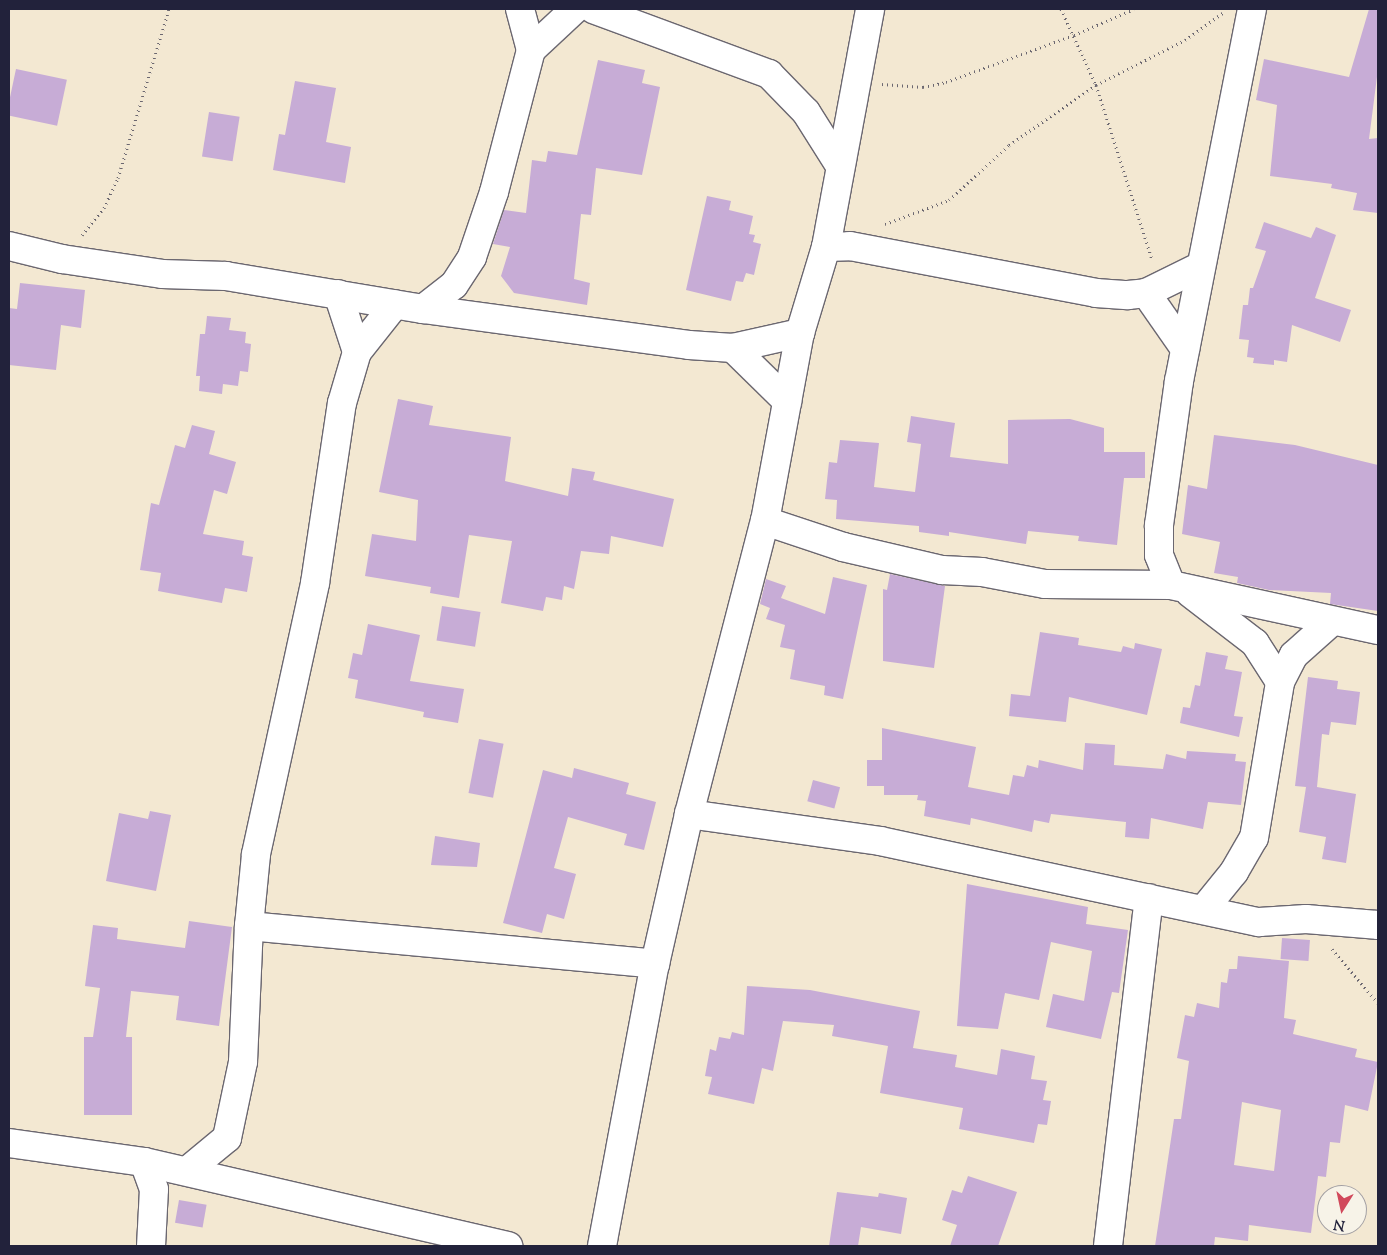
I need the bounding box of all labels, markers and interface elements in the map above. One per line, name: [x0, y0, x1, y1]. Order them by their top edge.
north arrow: [1317, 1185, 1367, 1235]
text: N: [1332, 1213, 1347, 1235]

